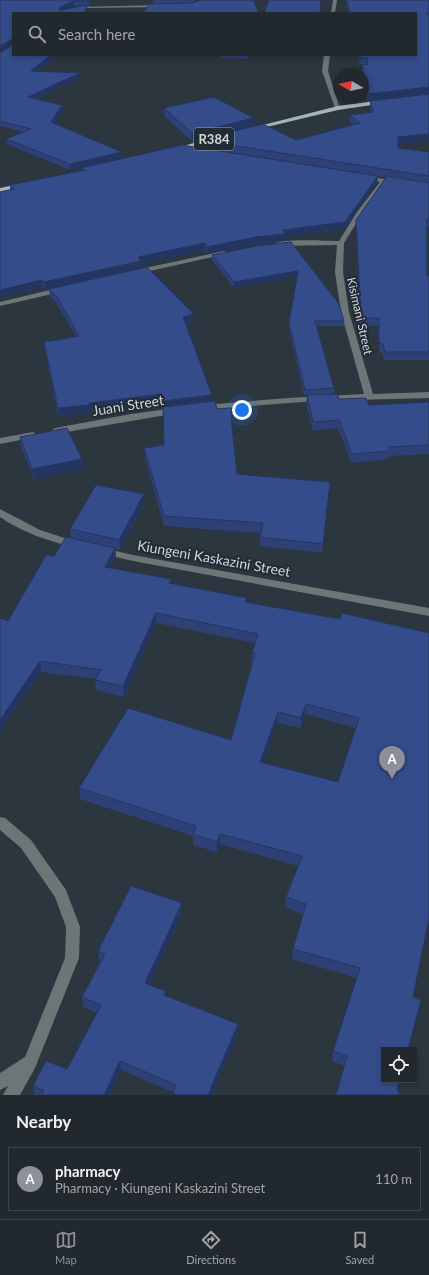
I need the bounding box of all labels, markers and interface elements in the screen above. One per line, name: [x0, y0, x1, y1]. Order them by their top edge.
search box: [12, 12, 417, 56]
icon: search: [26, 23, 48, 45]
text: Search here: [58, 25, 135, 43]
north arrow: [333, 68, 369, 104]
road number: R384: [194, 128, 234, 150]
street label: Kisimani Street: [344, 276, 376, 357]
street label: Juani Street: [91, 391, 165, 419]
your location: [232, 400, 252, 420]
street label: Kiungeni Kaskazini Street: [136, 536, 292, 580]
pin: A: [379, 746, 405, 779]
map controls: [381, 1047, 417, 1083]
button: locate: [381, 1047, 417, 1083]
text: Nearby: [16, 1111, 71, 1132]
text: pharmacy: [55, 1162, 121, 1180]
text: A: [25, 1171, 35, 1187]
text: 110 m: [375, 1171, 412, 1187]
text: Pharmacy · Kiungeni Kaskazini Street: [55, 1180, 265, 1196]
tab: Map: [55, 1229, 77, 1266]
tab: Directions: [186, 1229, 236, 1266]
tab: Saved: [345, 1229, 374, 1266]

